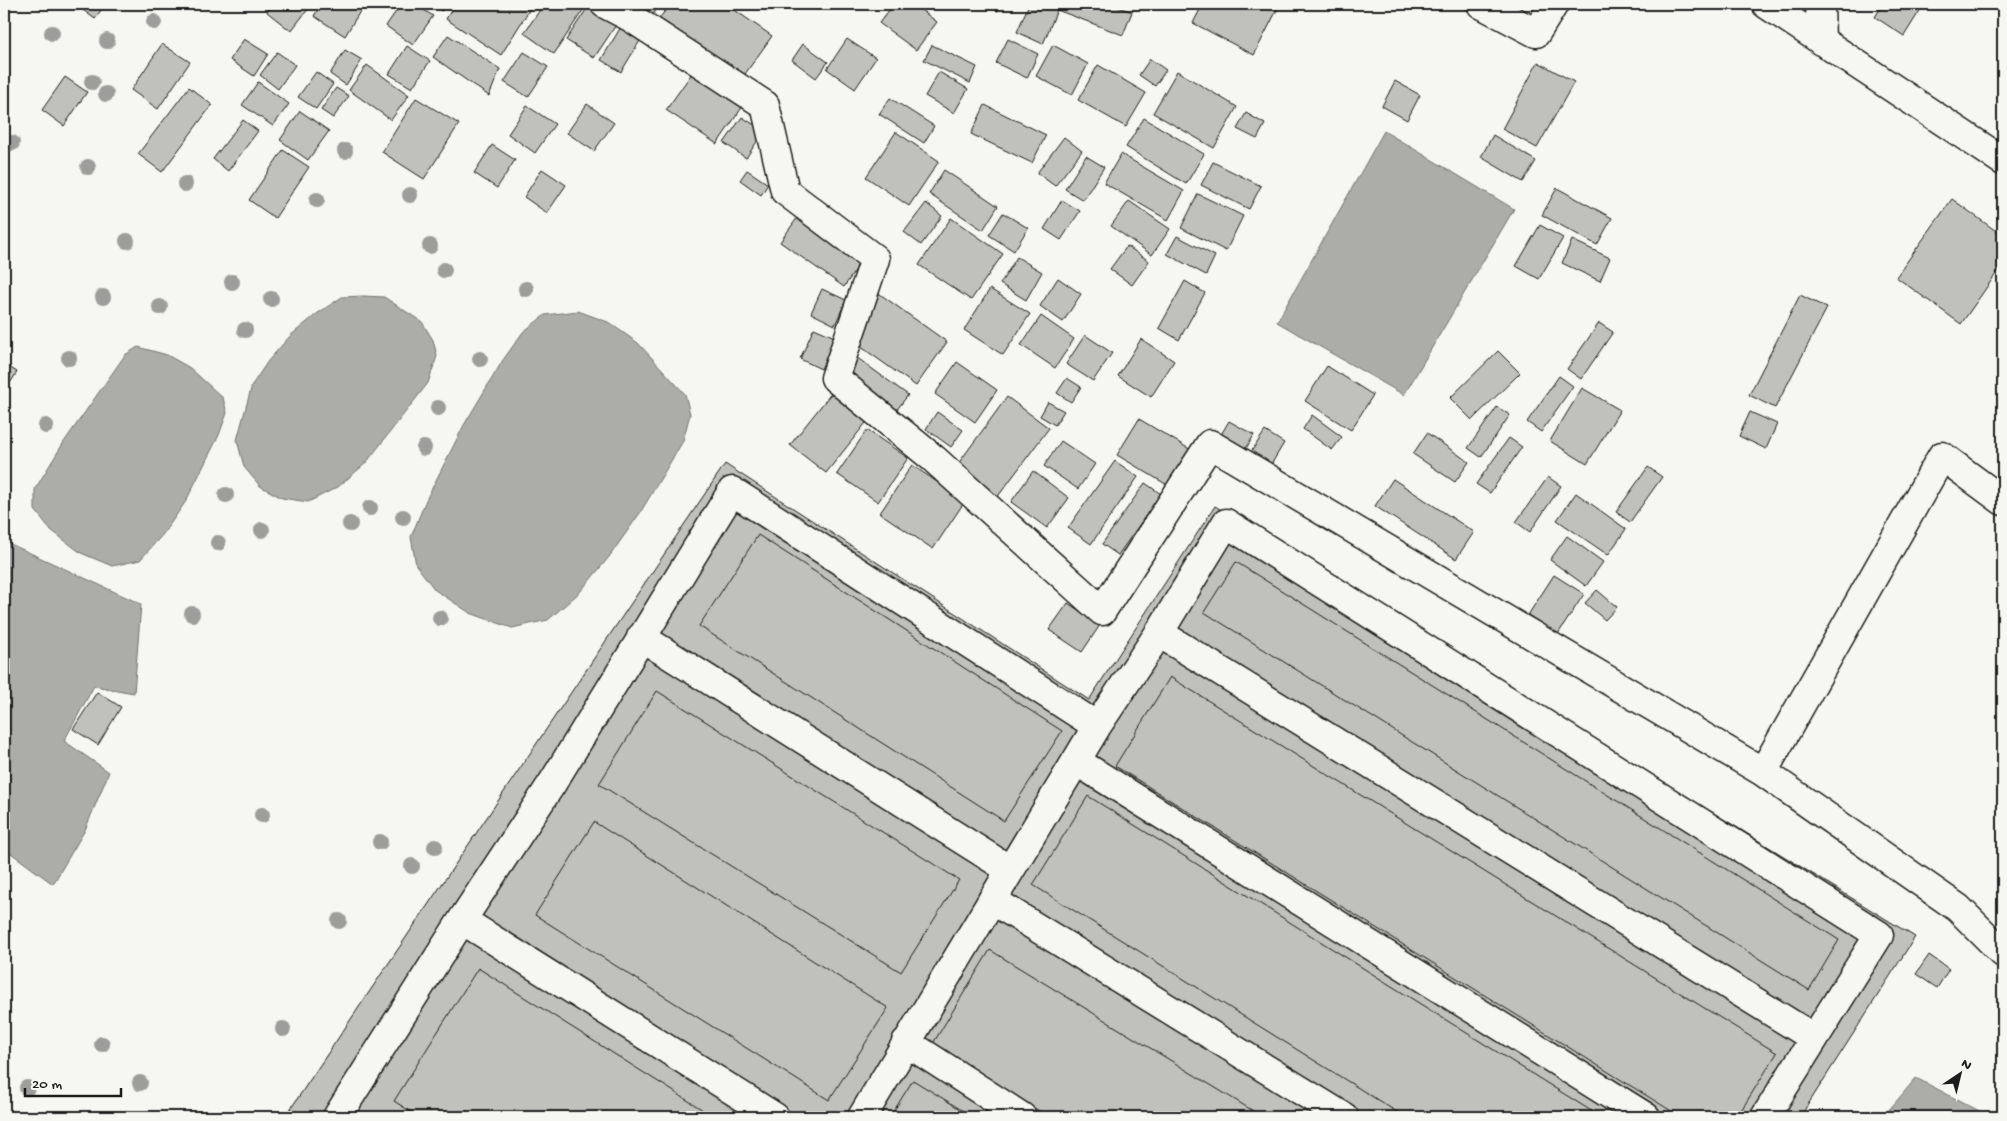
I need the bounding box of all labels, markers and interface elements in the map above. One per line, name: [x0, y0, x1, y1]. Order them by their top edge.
north arrow: [1934, 1048, 1984, 1098]
text: N: [1957, 1056, 1975, 1075]
scale bar: [25, 1066, 121, 1098]
text: 20 m: [32, 1076, 62, 1094]

